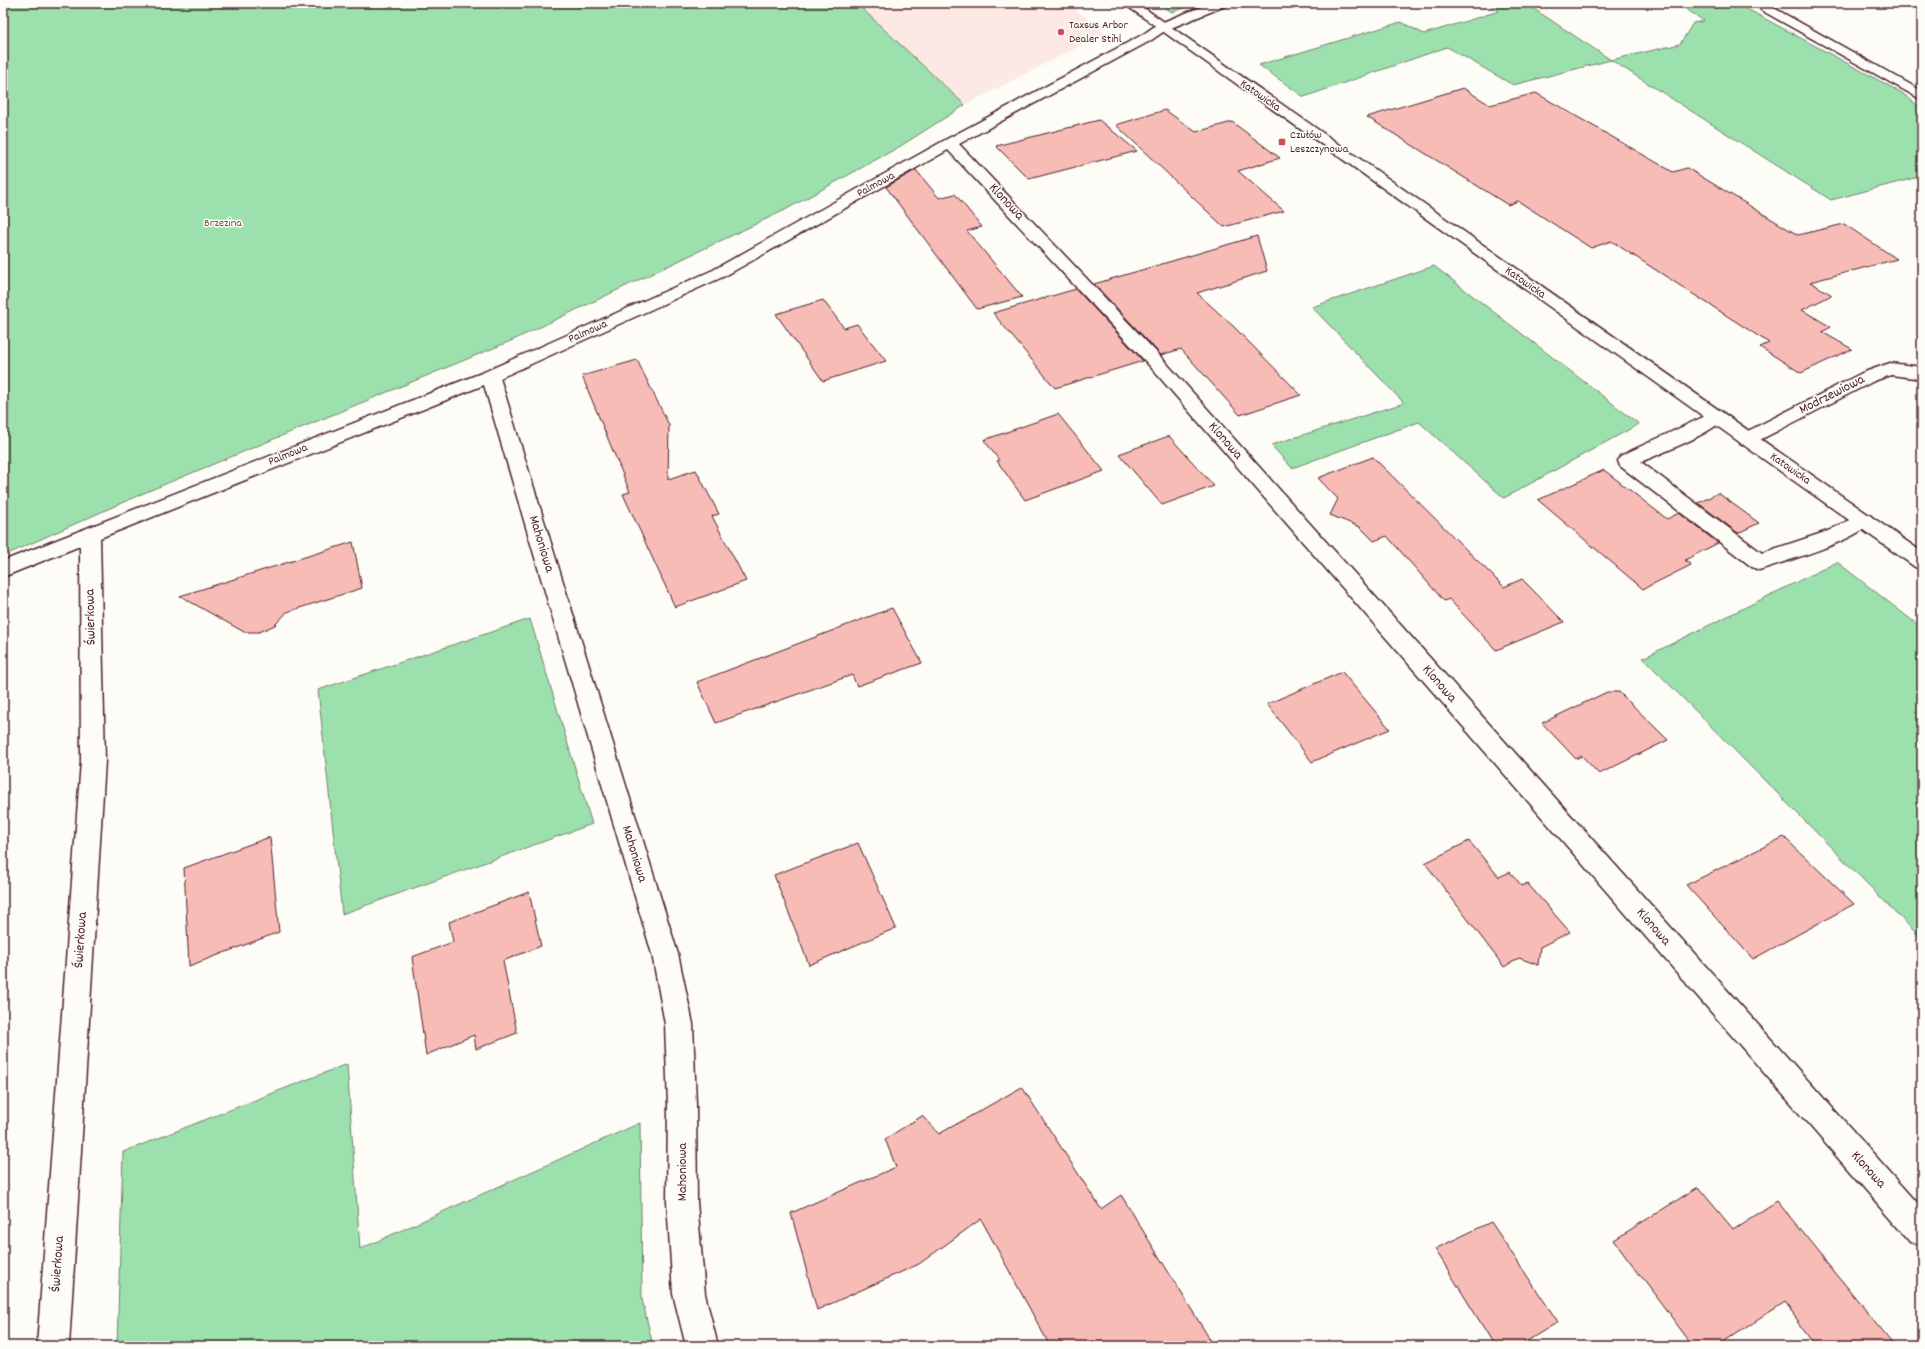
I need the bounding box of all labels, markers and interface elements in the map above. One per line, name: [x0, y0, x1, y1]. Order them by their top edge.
place label: Taxsus Arbor Dealer Stihl: [1069, 17, 1128, 48]
marker: Taxsus Arbor Dealer Stihl: [1056, 27, 1066, 37]
street label: Katowicka: [1236, 76, 1284, 116]
place label: Czułów Leszczynowa: [1290, 127, 1349, 158]
marker: Czułów Leszczynowa: [1277, 137, 1287, 147]
street label: Palmowa: [854, 167, 898, 202]
street label: Klonowa: [984, 179, 1029, 225]
park label: Brzezina: [204, 215, 242, 232]
street label: Katowicka: [1501, 263, 1549, 303]
street label: Palmowa: [566, 316, 610, 348]
street label: Modrzewiowa: [1796, 370, 1869, 420]
street label: Klonowa: [1203, 418, 1247, 465]
street label: Palmowa: [266, 439, 310, 471]
street label: Katowicka: [1766, 449, 1814, 489]
street label: Mahoniowa: [523, 513, 559, 575]
street label: Świerkowa: [81, 588, 101, 645]
street label: Klonowa: [1417, 661, 1461, 708]
street label: Mahoniowa: [616, 823, 652, 885]
street label: Klonowa: [1631, 904, 1675, 951]
street label: Świerkowa: [69, 911, 93, 969]
street label: Mahoniowa: [673, 1142, 693, 1201]
street label: Klonowa: [1846, 1147, 1891, 1193]
street label: Świerkowa: [46, 1235, 70, 1293]

